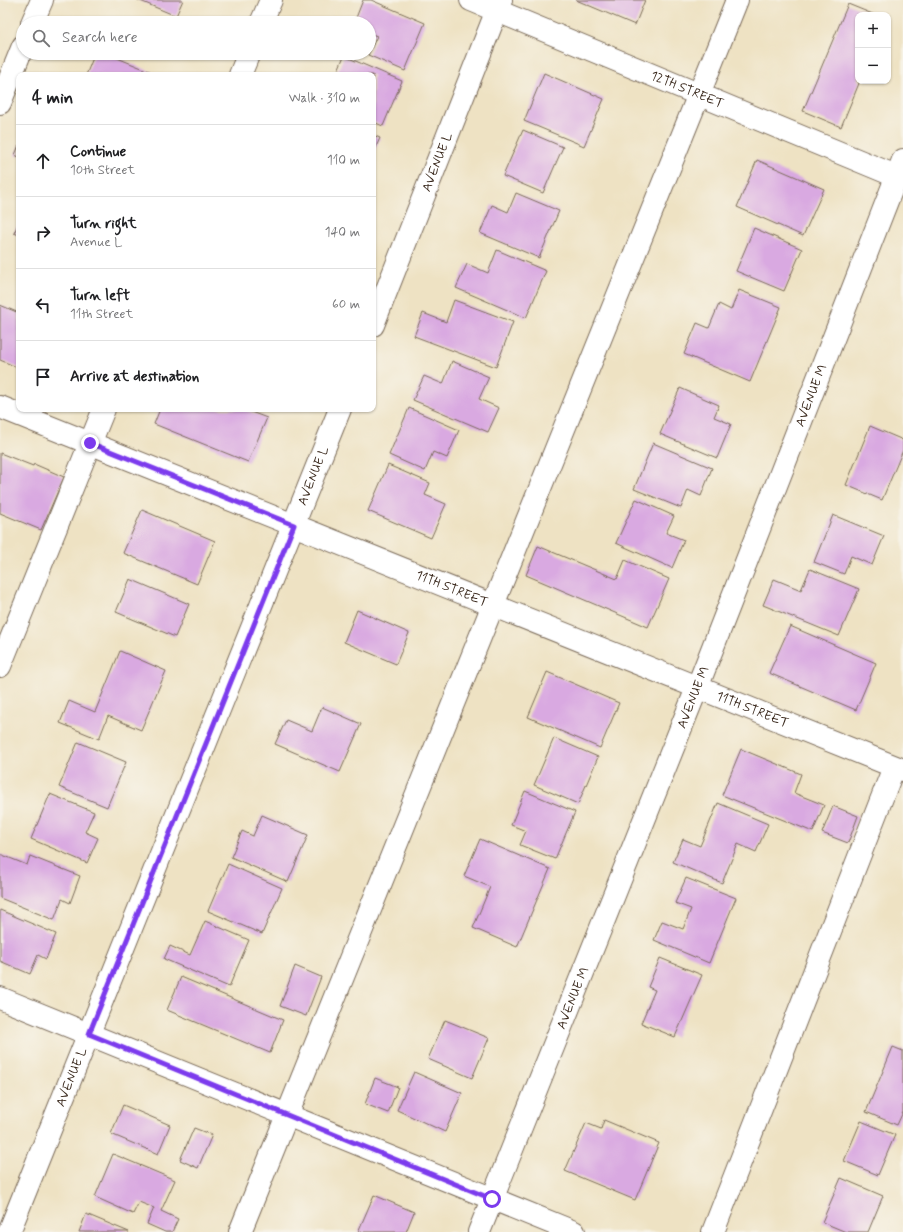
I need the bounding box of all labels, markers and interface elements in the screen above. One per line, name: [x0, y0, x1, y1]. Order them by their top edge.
map controls: [855, 12, 891, 84]
button: +: [855, 12, 891, 48]
search box: [16, 16, 376, 60]
icon: search: [30, 27, 52, 49]
text: Search here: [62, 28, 138, 48]
button: −: [855, 48, 891, 84]
street label: 12TH STREET: [648, 67, 726, 112]
text: 4 min: [32, 87, 73, 109]
text: Walk · 310 m: [289, 90, 360, 107]
street label: AVENUE L: [418, 130, 456, 194]
text: Continue: [70, 142, 126, 162]
icon: ahead: [32, 150, 54, 172]
text: 110 m: [327, 152, 360, 169]
text: 10th Street: [70, 162, 135, 179]
text: Turn right: [70, 214, 137, 234]
icon: right: [32, 222, 54, 244]
text: 140 m: [325, 224, 360, 241]
text: Avenue L: [70, 234, 122, 251]
text: Turn left: [70, 286, 130, 306]
icon: left: [32, 294, 54, 316]
text: 60 m: [332, 296, 360, 313]
text: 11th Street: [70, 306, 133, 323]
street label: AVENUE M: [791, 362, 831, 429]
icon: arrive: [32, 366, 54, 388]
text: Arrive at destination: [70, 367, 199, 387]
route end: [81, 434, 99, 452]
street label: AVENUE L: [294, 444, 333, 508]
street label: 11TH STREET: [413, 566, 490, 611]
street label: AVENUE M: [673, 664, 713, 731]
street label: 11TH STREET: [714, 687, 791, 732]
street label: AVENUE M: [553, 964, 593, 1032]
street label: AVENUE L: [52, 1045, 91, 1109]
route start: [483, 1190, 501, 1208]

